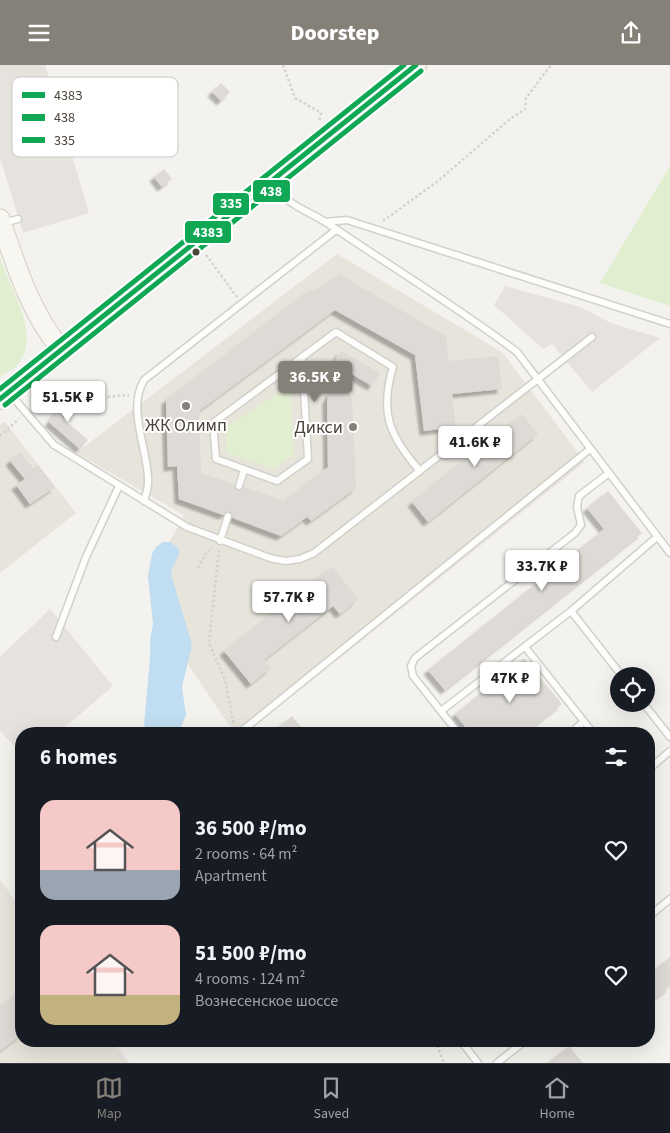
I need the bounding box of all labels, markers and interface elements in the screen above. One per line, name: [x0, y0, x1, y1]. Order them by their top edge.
text: Doorstep: [290, 17, 380, 49]
icon: menu: [25, 19, 53, 47]
icon: share: [617, 19, 645, 47]
legend: [12, 77, 178, 157]
text: 438З: [54, 86, 83, 106]
text: 438: [54, 108, 75, 128]
text: 335: [54, 131, 75, 151]
line badge: 438: [252, 179, 291, 203]
text: 438: [260, 182, 282, 202]
line badge: 335: [212, 192, 250, 216]
text: 335: [220, 194, 242, 214]
line badge: 438З: [184, 220, 232, 244]
text: 438З: [193, 223, 223, 243]
unlabelled marker: [191, 247, 201, 257]
pin: 36.5K ₽: [269, 361, 361, 403]
text: 36.5K ₽: [289, 366, 341, 388]
pin: 51.5K ₽: [22, 381, 114, 423]
text: 51.5K ₽: [42, 386, 94, 408]
marker: ЖК Олимп: [180, 400, 192, 412]
place label: ЖК Олимп: [145, 413, 227, 438]
place label: Дикси: [294, 415, 343, 440]
marker: Дикси: [347, 421, 359, 433]
pin: 41.6K ₽: [429, 425, 521, 468]
text: 41.6K ₽: [449, 431, 501, 453]
pin: 33.7K ₽: [496, 549, 588, 592]
text: 33.7K ₽: [516, 555, 568, 577]
pin: 57.7K ₽: [243, 581, 335, 623]
text: 57.7K ₽: [263, 586, 315, 608]
pin: 47K ₽: [475, 661, 545, 704]
text: 47K ₽: [491, 667, 529, 689]
map controls: [610, 667, 655, 712]
button: locate: [610, 667, 655, 712]
text: 6 homes: [40, 742, 117, 772]
icon: filters: [602, 743, 630, 771]
text: 36 500 ₽/mo: [195, 813, 307, 843]
icon: home: [80, 820, 140, 880]
icon: heart: [602, 836, 630, 864]
text: 2 rooms · 64 m²: [195, 843, 297, 865]
text: Apartment: [195, 865, 267, 887]
text: 51 500 ₽/mo: [195, 938, 307, 968]
icon: home: [80, 945, 140, 1005]
icon: heart: [602, 961, 630, 989]
text: 4 rooms · 124 m²: [195, 968, 305, 990]
text: Вознесенское шоссе: [195, 990, 338, 1012]
tab: Map: [95, 1074, 123, 1124]
tab: Saved: [313, 1074, 349, 1124]
tab: Home: [540, 1074, 575, 1124]

